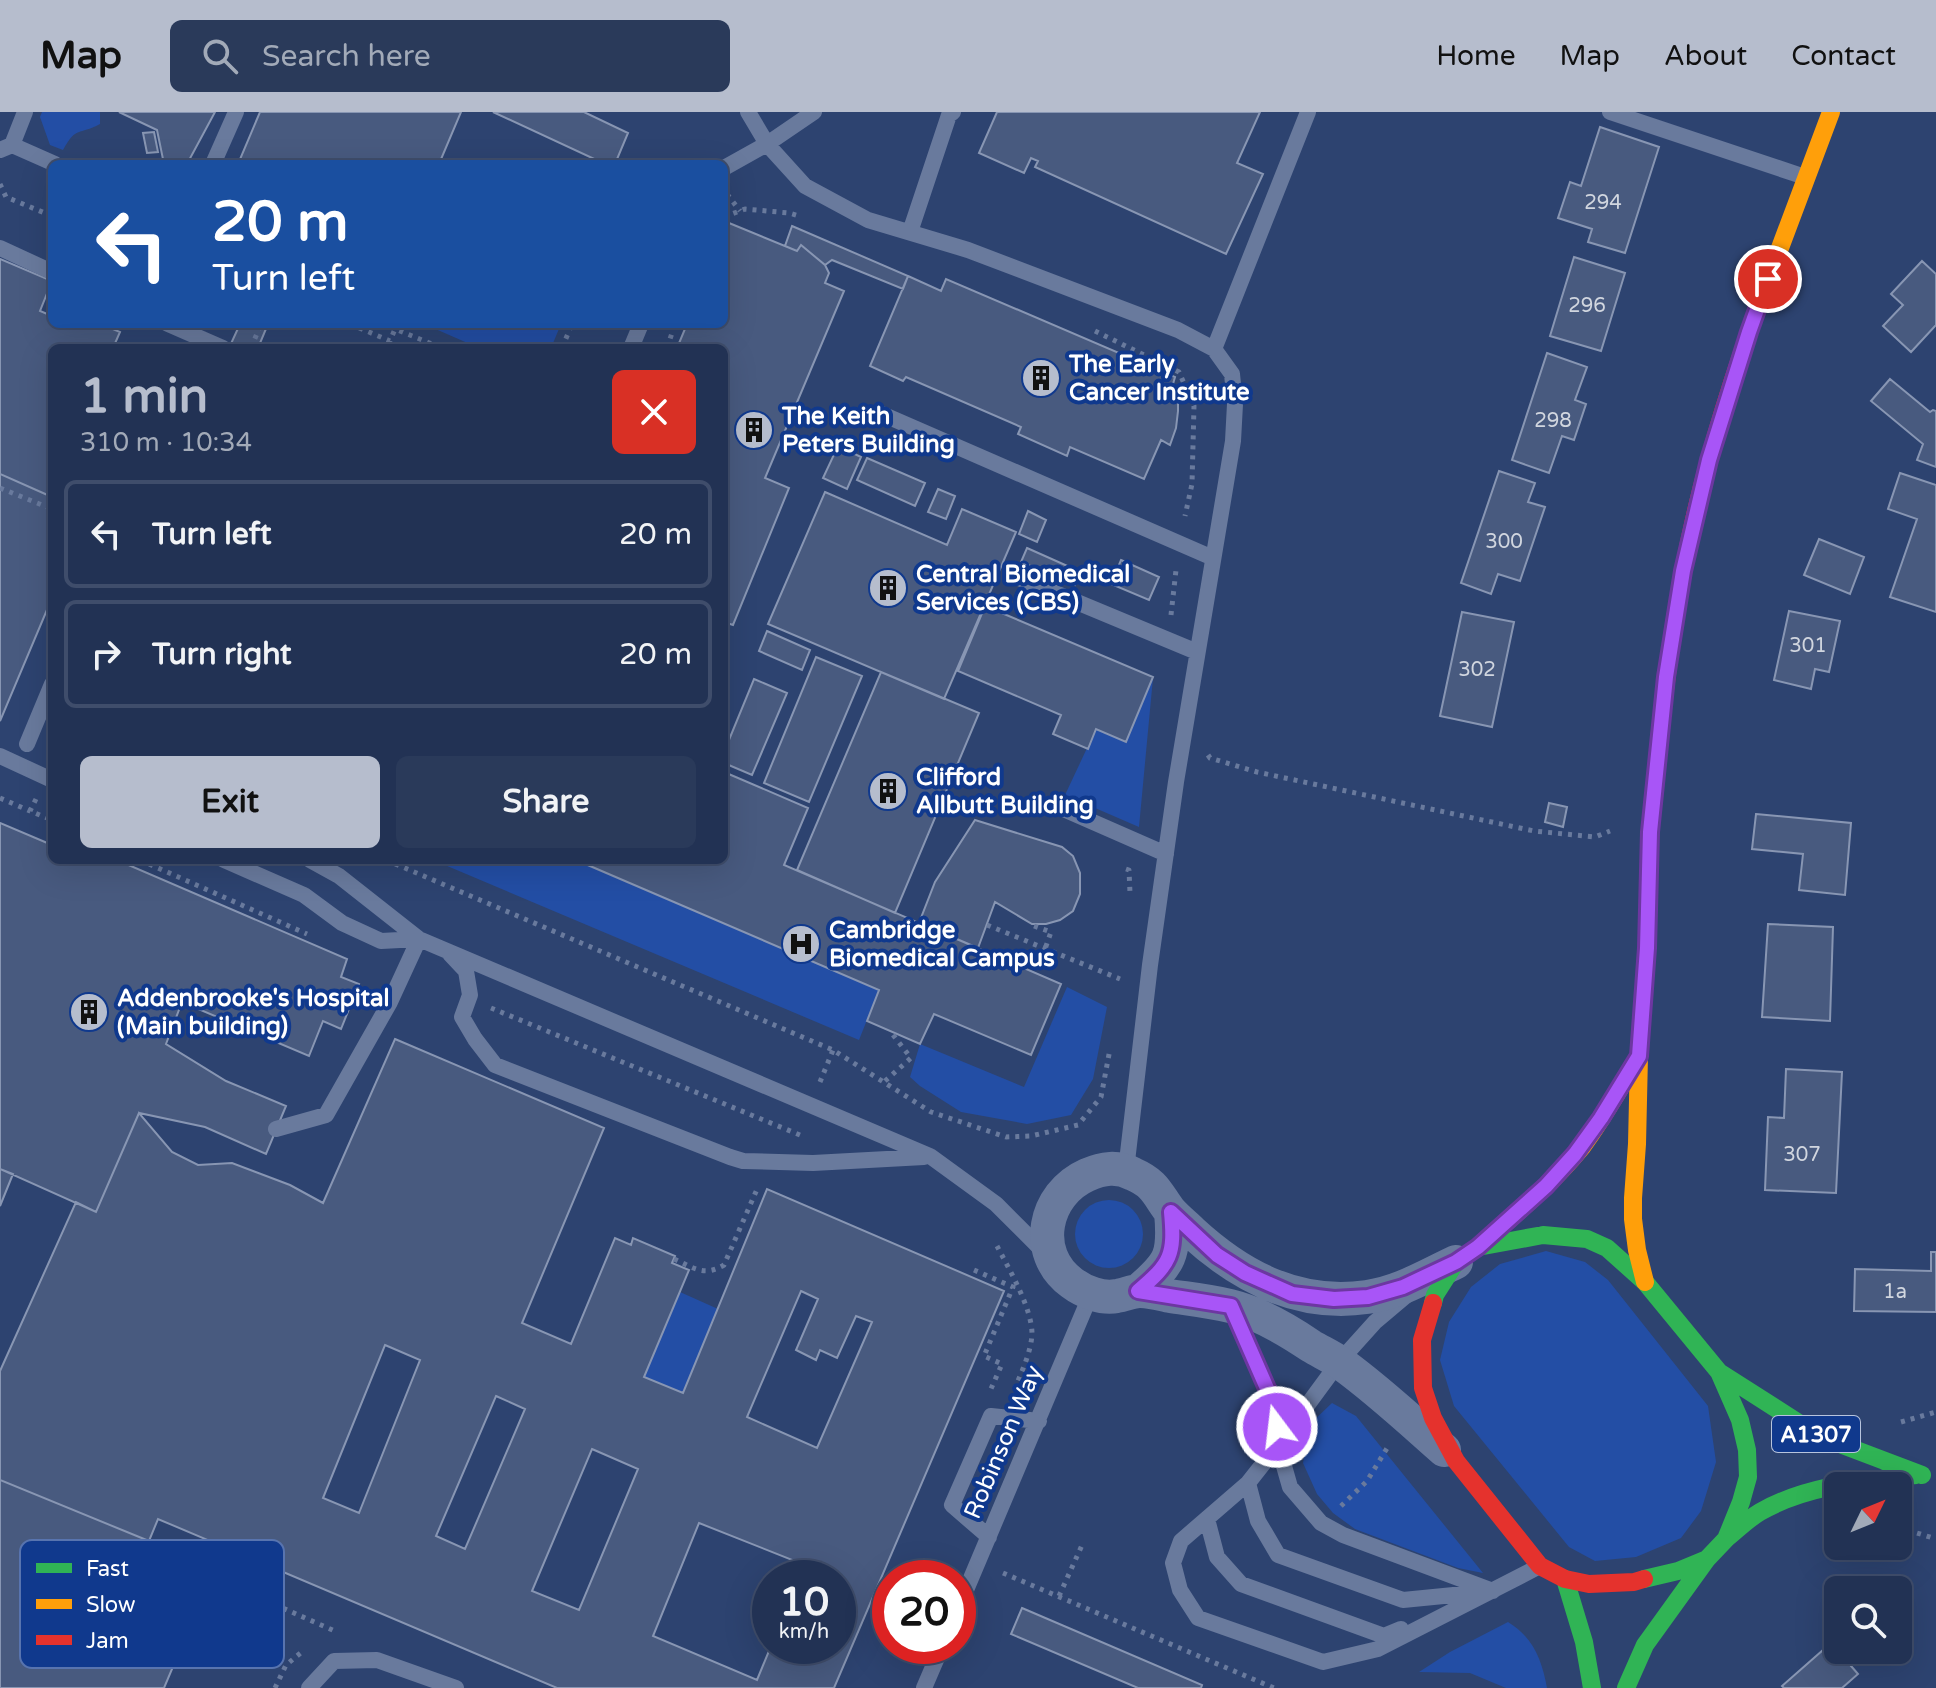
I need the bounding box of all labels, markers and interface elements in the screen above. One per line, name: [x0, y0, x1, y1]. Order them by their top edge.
search box: [170, 20, 730, 92]
text: Map: [40, 33, 122, 79]
icon: search: [198, 34, 242, 78]
text: Search here: [262, 38, 431, 75]
text: Home: [1436, 39, 1516, 73]
text: Map: [1560, 39, 1620, 73]
text: About: [1664, 39, 1747, 73]
text: Contact: [1791, 39, 1896, 73]
text: 20 m: [212, 189, 348, 256]
house number: 294: [1584, 191, 1622, 215]
icon: left: [80, 192, 184, 296]
pin: [1734, 245, 1802, 313]
text: Turn left: [212, 257, 355, 300]
icon: arrive: [1746, 257, 1790, 301]
house number: 296: [1568, 294, 1606, 318]
place label: The Early Cancer Institute: [1068, 350, 1250, 407]
building icon: The Early Cancer Institute: [1020, 357, 1062, 399]
text: 1 min: [80, 368, 208, 426]
button: close: [612, 370, 696, 454]
place label: The Keith Peters Building: [781, 402, 955, 459]
building icon: The Keith Peters Building: [733, 409, 775, 451]
house number: 298: [1534, 409, 1572, 433]
text: 310 m · 10:34: [80, 427, 252, 458]
icon: left: [84, 512, 128, 556]
text: Turn left: [152, 516, 271, 553]
text: 20 m: [619, 516, 692, 553]
house number: 300: [1485, 530, 1523, 554]
place label: Central Biomedical Services (CBS): [916, 560, 1130, 617]
building icon: Central Biomedical Services (CBS): [867, 567, 909, 609]
icon: right: [84, 632, 128, 676]
house number: 301: [1789, 634, 1827, 658]
text: Turn right: [152, 636, 292, 673]
text: 20 m: [619, 636, 692, 673]
house number: 302: [1458, 658, 1496, 682]
button: Exit: [80, 756, 380, 848]
button: Share: [396, 756, 696, 848]
place label: Clifford Allbutt Building: [916, 763, 1094, 820]
building icon: Clifford Allbutt Building: [867, 770, 909, 812]
place label: Cambridge Biomedical Campus: [829, 916, 1055, 973]
hospital icon: Cambridge Biomedical Campus: [780, 923, 822, 965]
place label: Addenbrooke's Hospital (Main building): [117, 984, 389, 1041]
building icon: Addenbrooke's Hospital (Main building): [68, 991, 110, 1033]
house number: 307: [1783, 1143, 1821, 1167]
house number: 1a: [1883, 1280, 1907, 1304]
street label: Robinson Way: [958, 1361, 1049, 1523]
position arrow: [1235, 1385, 1319, 1469]
road number: A1307: [1772, 1416, 1860, 1452]
north arrow: [1824, 1472, 1912, 1560]
map controls: [1824, 1472, 1912, 1664]
legend: [20, 1540, 284, 1668]
text: Fast: [86, 1556, 129, 1582]
speed limit sign: 20: [872, 1560, 976, 1664]
button: search: [1824, 1576, 1912, 1664]
text: 10: [779, 1578, 829, 1626]
text: Slow: [86, 1592, 136, 1618]
text: km/h: [779, 1620, 829, 1644]
text: Jam: [86, 1628, 129, 1654]

